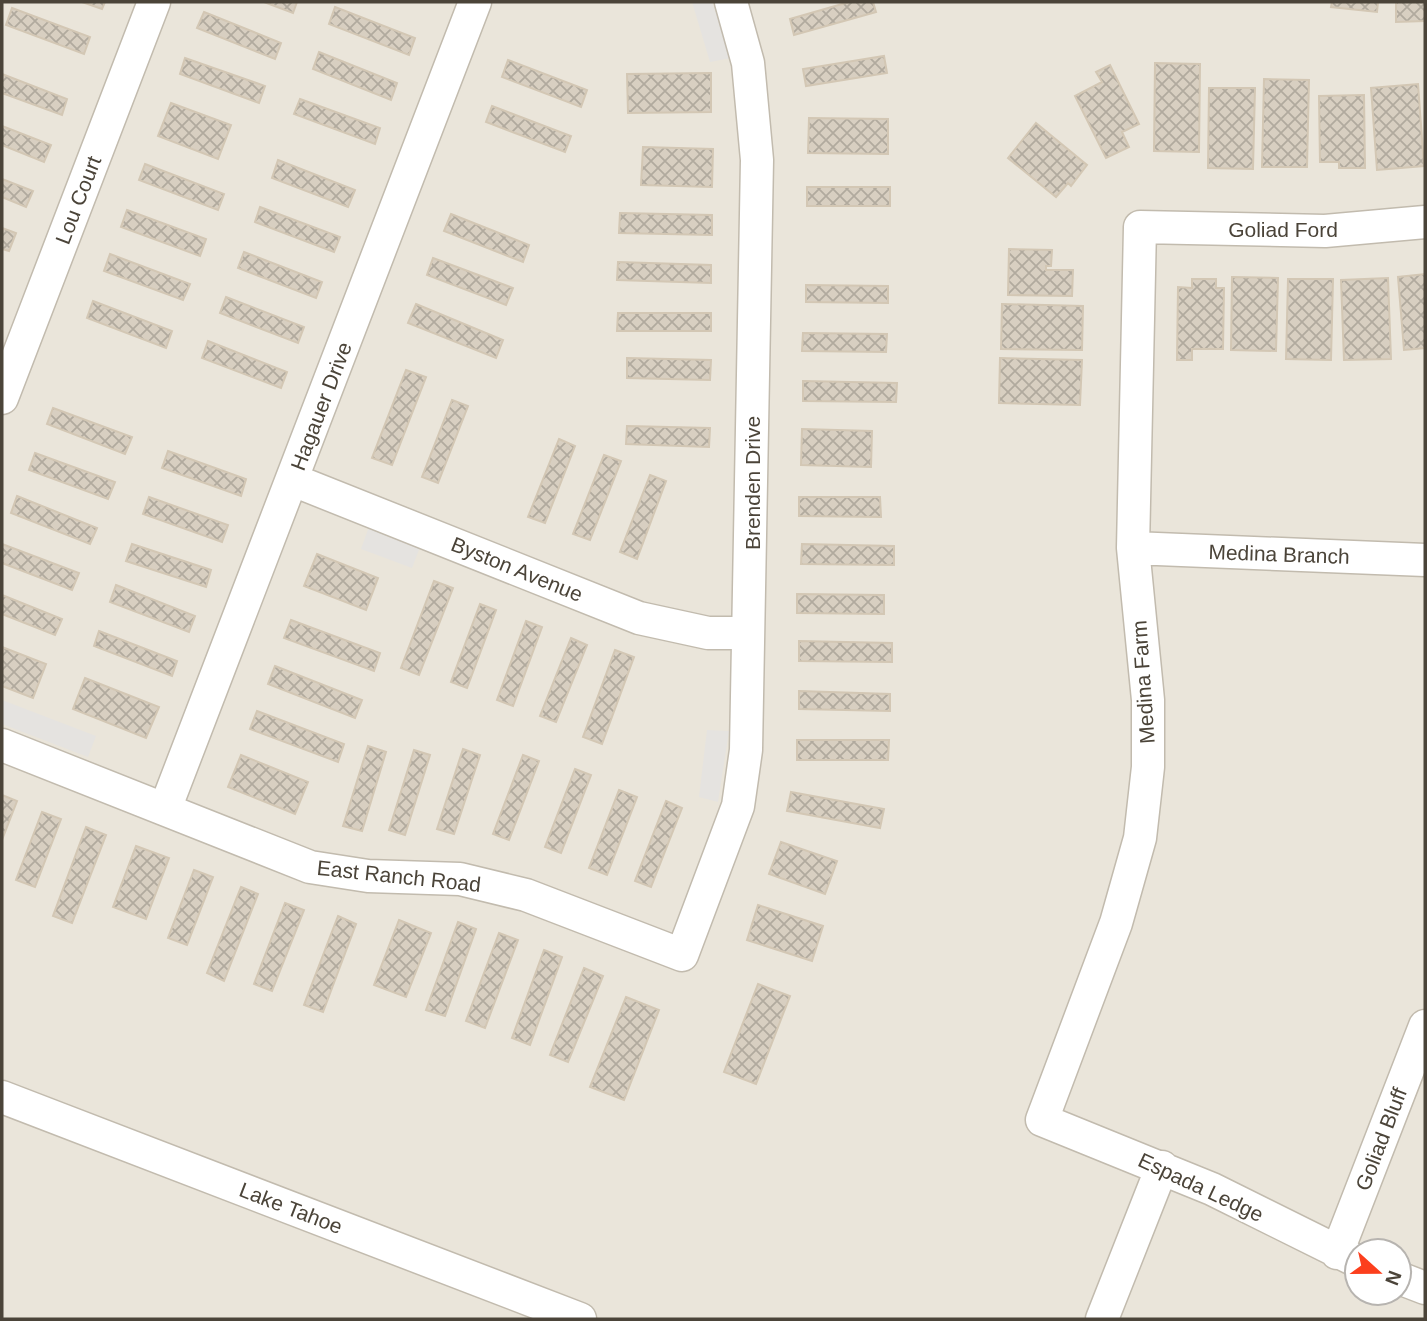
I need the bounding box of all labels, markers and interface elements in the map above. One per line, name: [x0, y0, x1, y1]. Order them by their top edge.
street label: Lou Court: [51, 153, 105, 247]
street label: Goliad Ford: [1228, 218, 1338, 241]
street label: Hagauer Drive: [286, 339, 356, 473]
street label: Brenden Drive: [741, 416, 764, 550]
street label: Byston Avenue: [448, 532, 586, 606]
street label: Medina Branch: [1208, 540, 1350, 568]
street label: Medina Farm: [1127, 619, 1159, 745]
street label: East Ranch Road: [316, 856, 482, 896]
street label: Goliad Bluff: [1351, 1084, 1411, 1194]
street label: Espada Ledge: [1135, 1148, 1267, 1226]
street label: Lake Tahoe: [236, 1178, 346, 1238]
north arrow: [1343, 1237, 1413, 1307]
text: N: [1381, 1268, 1406, 1288]

